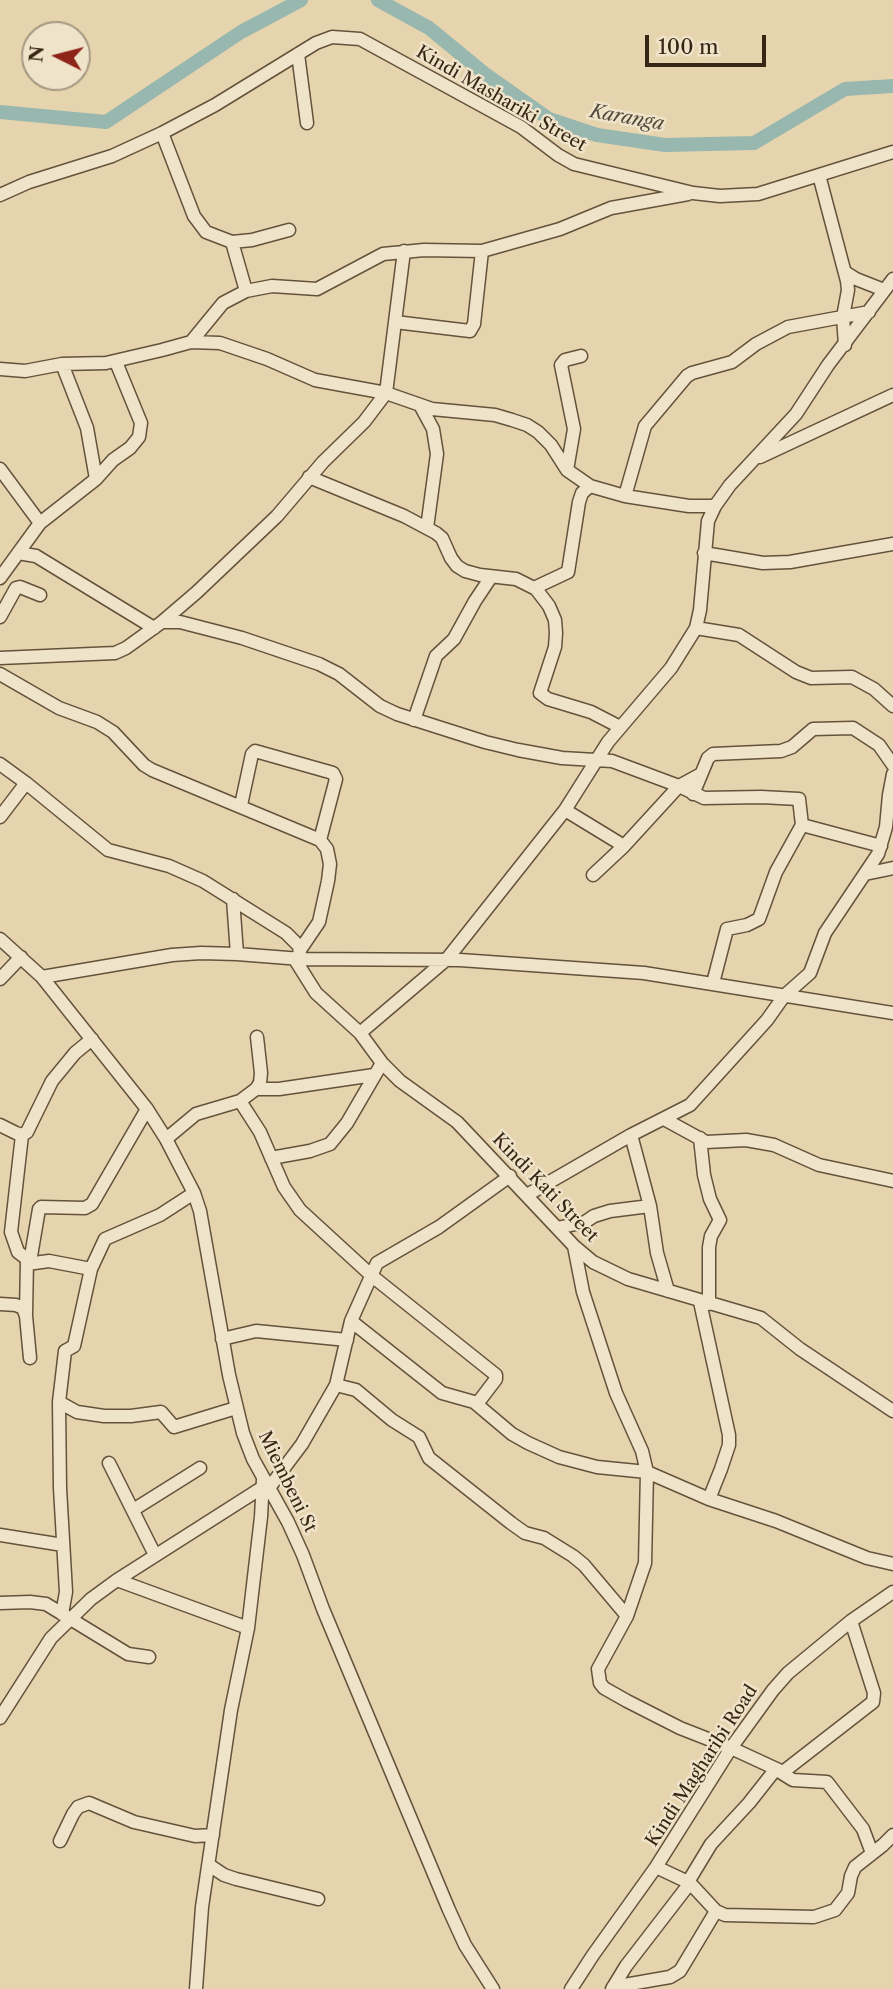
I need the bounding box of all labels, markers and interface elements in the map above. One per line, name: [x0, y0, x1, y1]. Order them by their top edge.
north arrow: [21, 21, 91, 91]
scale bar: [648, 21, 769, 65]
text: 100 m: [658, 34, 719, 59]
street label: Kindi Mashariki Street: [412, 41, 590, 157]
text: N: [24, 45, 49, 63]
water label: Karanga: [588, 100, 666, 136]
street label: Kindi Kati Street: [488, 1129, 602, 1247]
street label: Miembeni St: [253, 1428, 321, 1536]
street label: Kindi Magharibi Road: [642, 1681, 762, 1851]

